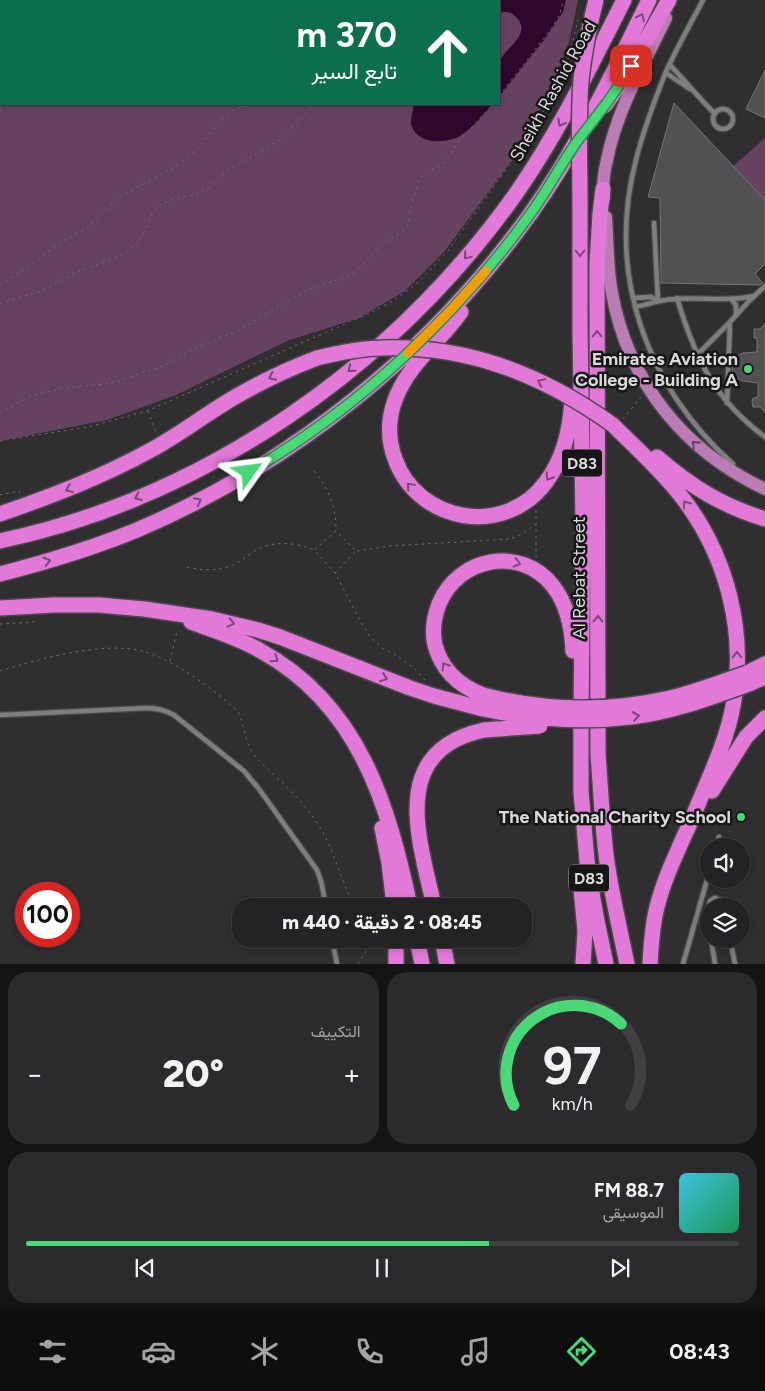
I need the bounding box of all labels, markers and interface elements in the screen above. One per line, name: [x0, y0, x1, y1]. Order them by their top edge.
one-way arrow: [635, 13, 645, 22]
text: 370 m: [297, 14, 397, 56]
street label: Sheikh Rashid Road: [505, 17, 601, 165]
icon: ahead: [415, 20, 480, 85]
pin: [610, 45, 652, 87]
icon: arrive: [617, 52, 645, 80]
text: تابع السير: [312, 58, 397, 85]
one-way arrow: [557, 118, 567, 127]
one-way arrow: [465, 250, 473, 259]
one-way arrow: [575, 250, 585, 257]
one-way arrow: [592, 330, 602, 338]
place label: Emirates Aviation College - Building A: [575, 348, 738, 391]
marker: Emirates Aviation College - Building A: [742, 363, 754, 375]
one-way arrow: [348, 364, 357, 372]
one-way arrow: [268, 371, 277, 381]
one-way arrow: [537, 378, 546, 388]
one-way arrow: [692, 441, 701, 450]
position arrow: [222, 445, 274, 497]
road number: D83: [562, 449, 602, 476]
one-way arrow: [546, 471, 555, 480]
one-way arrow: [407, 482, 416, 491]
one-way arrow: [65, 483, 74, 494]
one-way arrow: [134, 492, 142, 502]
one-way arrow: [192, 497, 201, 507]
one-way arrow: [683, 500, 692, 509]
street label: Al Rebat Street: [568, 516, 590, 640]
one-way arrow: [42, 557, 51, 567]
one-way arrow: [513, 557, 522, 568]
one-way arrow: [593, 615, 603, 622]
one-way arrow: [227, 617, 236, 628]
one-way arrow: [732, 651, 742, 658]
one-way arrow: [269, 653, 278, 663]
one-way arrow: [442, 663, 451, 672]
one-way arrow: [379, 671, 388, 682]
one-way arrow: [632, 711, 640, 722]
place label: The National Charity School: [499, 806, 731, 828]
marker: The National Charity School: [735, 811, 747, 823]
map controls: [700, 838, 750, 948]
button: sound: [700, 838, 750, 888]
road number: D83: [569, 864, 609, 891]
speed limit sign: 100: [15, 882, 80, 947]
button: layers: [700, 898, 750, 948]
text: 08:45 · 2 دقيقة · 440 m: [282, 911, 482, 934]
text: التكييف: [311, 1022, 361, 1041]
text: 97: [542, 1035, 601, 1097]
text: 20°: [162, 1051, 224, 1097]
text: −: [26, 1057, 43, 1091]
text: +: [343, 1057, 361, 1091]
text: km/h: [551, 1093, 592, 1114]
text: 88.7 FM: [594, 1179, 664, 1202]
text: الموسيقى: [603, 1203, 664, 1222]
icon: previous: [131, 1254, 159, 1282]
icon: pause: [368, 1254, 396, 1282]
icon: next: [606, 1254, 634, 1282]
icon: filters: [35, 1334, 70, 1369]
icon: car: [141, 1334, 176, 1369]
icon: climate: [247, 1334, 282, 1369]
icon: phone: [352, 1334, 387, 1369]
icon: music: [458, 1334, 493, 1369]
icon: directions: [564, 1334, 599, 1369]
text: 08:43: [669, 1338, 730, 1365]

